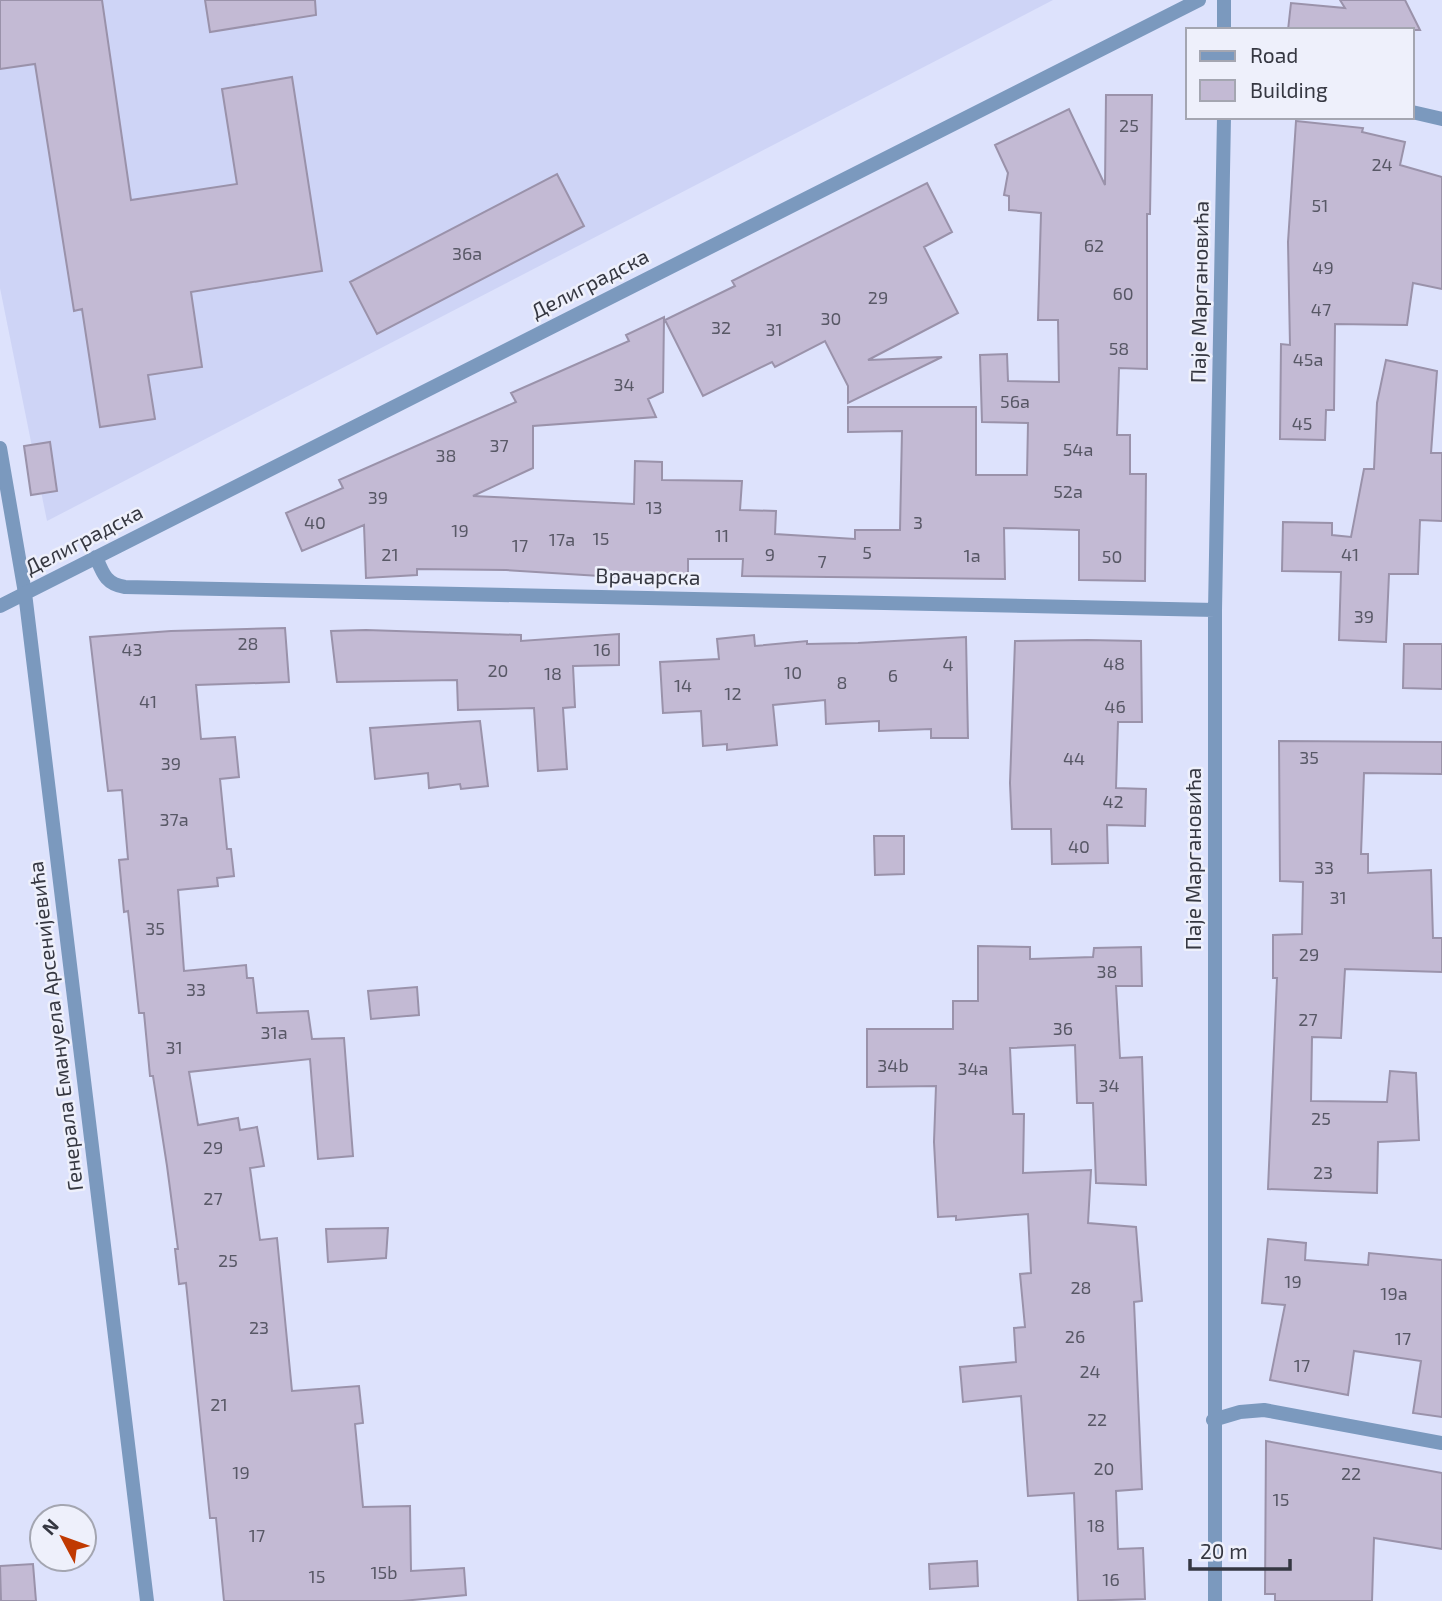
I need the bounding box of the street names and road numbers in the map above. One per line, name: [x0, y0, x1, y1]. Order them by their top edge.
street label: Паје Маргановића: [1184, 201, 1214, 383]
street label: Делиградска: [526, 242, 652, 323]
street label: Делиградска: [20, 498, 146, 579]
street label: Врачарска: [595, 562, 701, 589]
street label: Паје Маргановића: [1180, 768, 1206, 950]
street label: Генерала Емануела Арсенијевића: [22, 860, 88, 1192]

